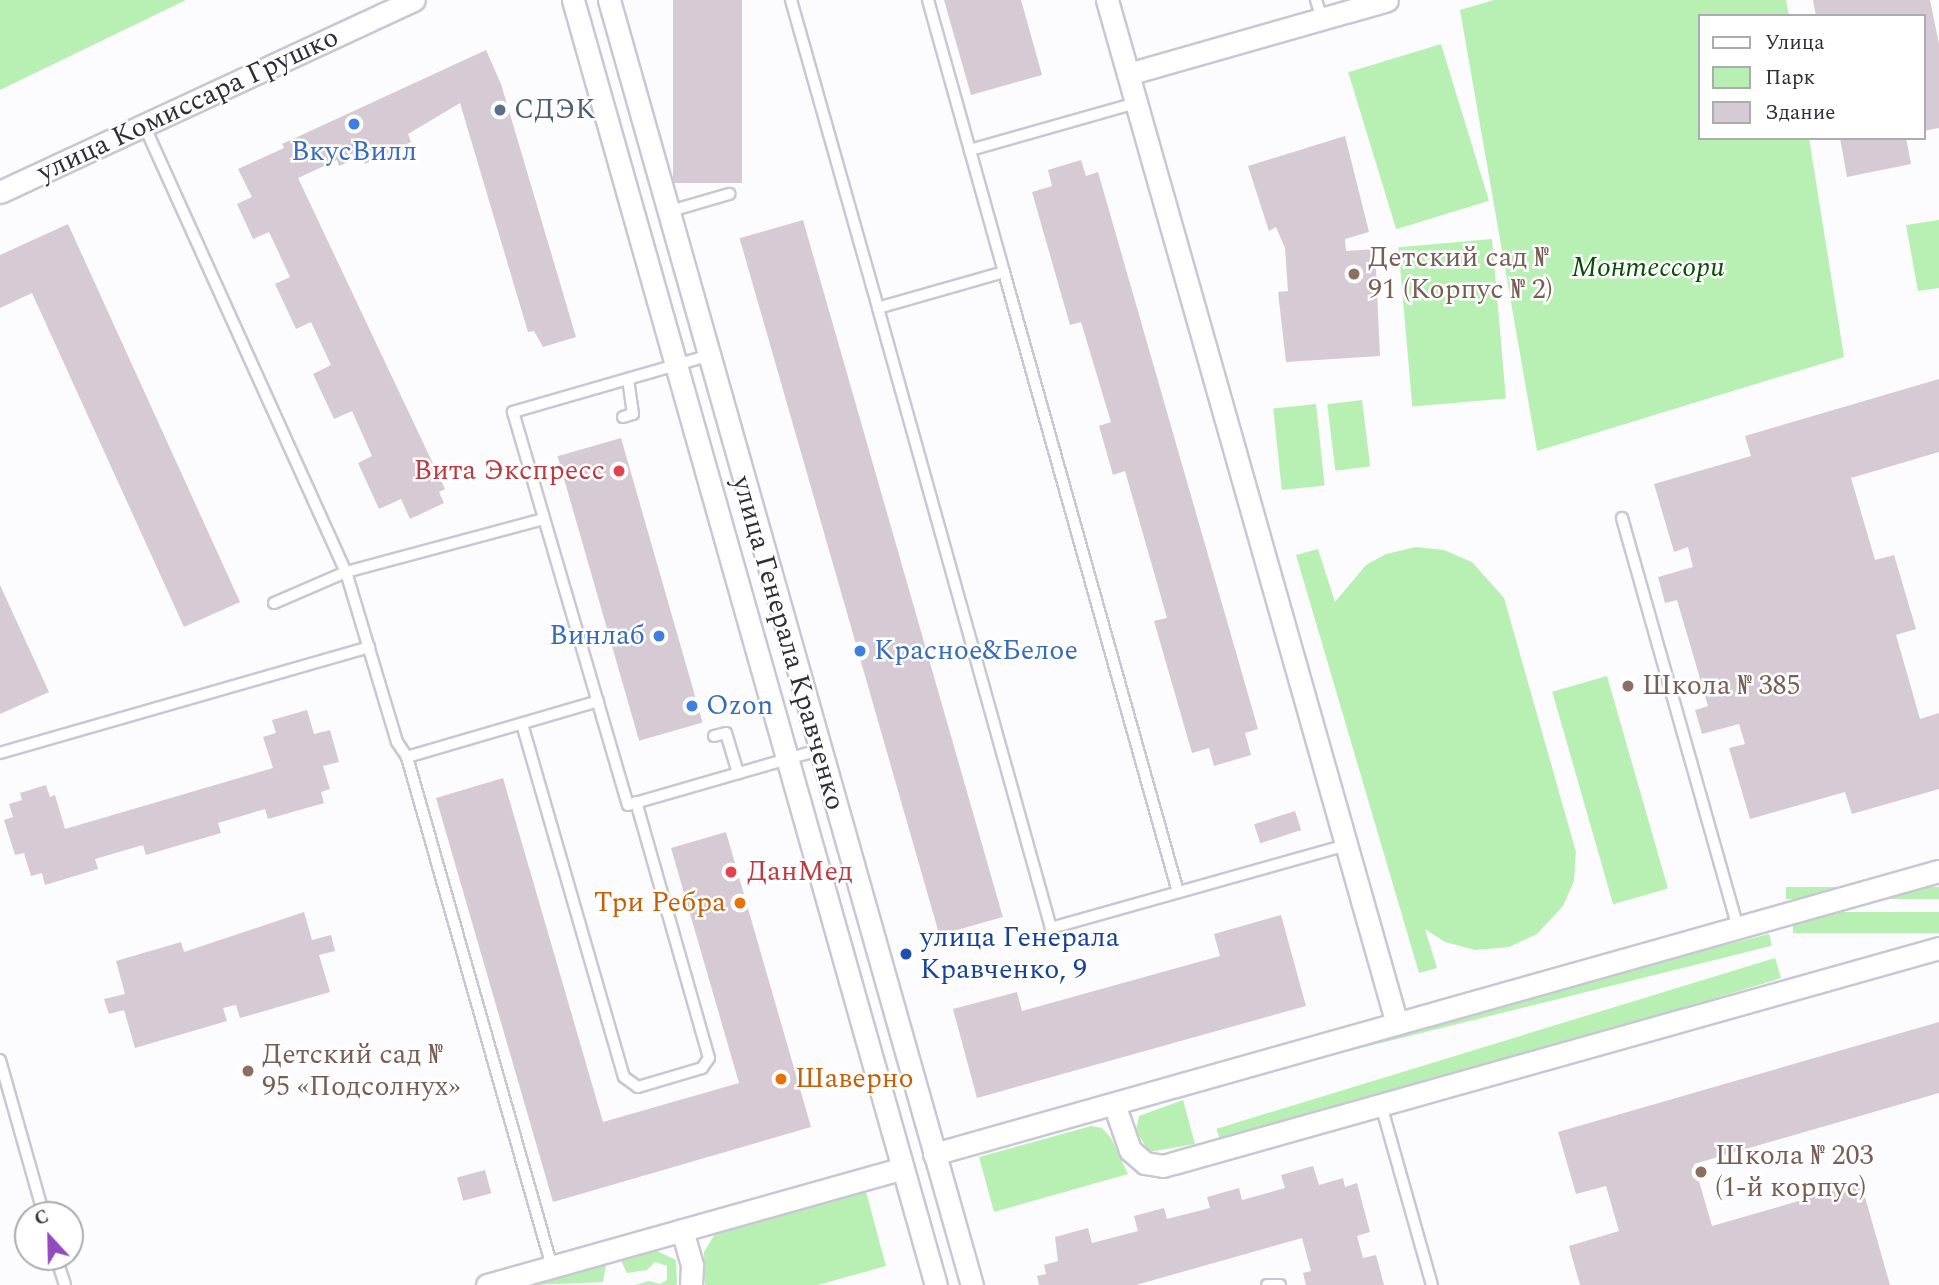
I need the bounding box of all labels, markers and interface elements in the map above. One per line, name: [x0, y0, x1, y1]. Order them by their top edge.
legend: [1698, 14, 1925, 140]
street label: улица Комиссара Грушко: [32, 20, 344, 190]
text: Улица: [1765, 27, 1824, 59]
text: Парк: [1765, 62, 1815, 94]
place label: СДЭК: [514, 93, 595, 127]
text: Здание: [1765, 97, 1835, 129]
marker: СДЭК: [492, 102, 508, 118]
marker: ВкусВилл: [346, 116, 362, 132]
place label: ВкусВилл: [291, 135, 417, 169]
place label: Детский сад № 91 (Корпус № 2): [1368, 241, 1553, 307]
park label: Монтессори: [1572, 251, 1724, 285]
marker: Детский сад № 91 (Корпус № 2): [1346, 266, 1362, 282]
place label: Вита Экспресс: [414, 454, 605, 488]
marker: Вита Экспресс: [611, 463, 627, 479]
street label: улица Генерала Кравченко: [724, 472, 852, 814]
place label: Винлаб: [549, 619, 645, 653]
marker: Винлаб: [651, 628, 667, 644]
place label: Красное&Белое: [874, 634, 1078, 668]
marker: Красное&Белое: [852, 643, 868, 659]
place label: Школа № 385: [1642, 669, 1801, 703]
marker: Школа № 385: [1620, 678, 1636, 694]
place label: Ozon: [706, 689, 773, 723]
marker: Ozon: [684, 698, 700, 714]
place label: ДанМед: [747, 855, 853, 889]
marker: ДанМед: [721, 862, 741, 882]
place label: Три Ребра: [594, 886, 726, 920]
marker: Три Ребра: [732, 895, 748, 911]
place label: улица Генерала Кравченко, 9: [920, 921, 1120, 987]
marker: улица Генерала Кравченко, 9: [898, 946, 914, 962]
place label: Детский сад № 95 «Подсолнух»: [262, 1038, 461, 1104]
place label: Шаверно: [795, 1062, 913, 1096]
marker: Детский сад № 95 «Подсолнух»: [240, 1063, 256, 1079]
marker: Шаверно: [773, 1071, 789, 1087]
place label: Школа № 203 (1-й корпус): [1715, 1139, 1874, 1205]
marker: Школа № 203 (1-й корпус): [1693, 1164, 1709, 1180]
north arrow: [14, 1201, 84, 1271]
text: С: [30, 1202, 53, 1234]

